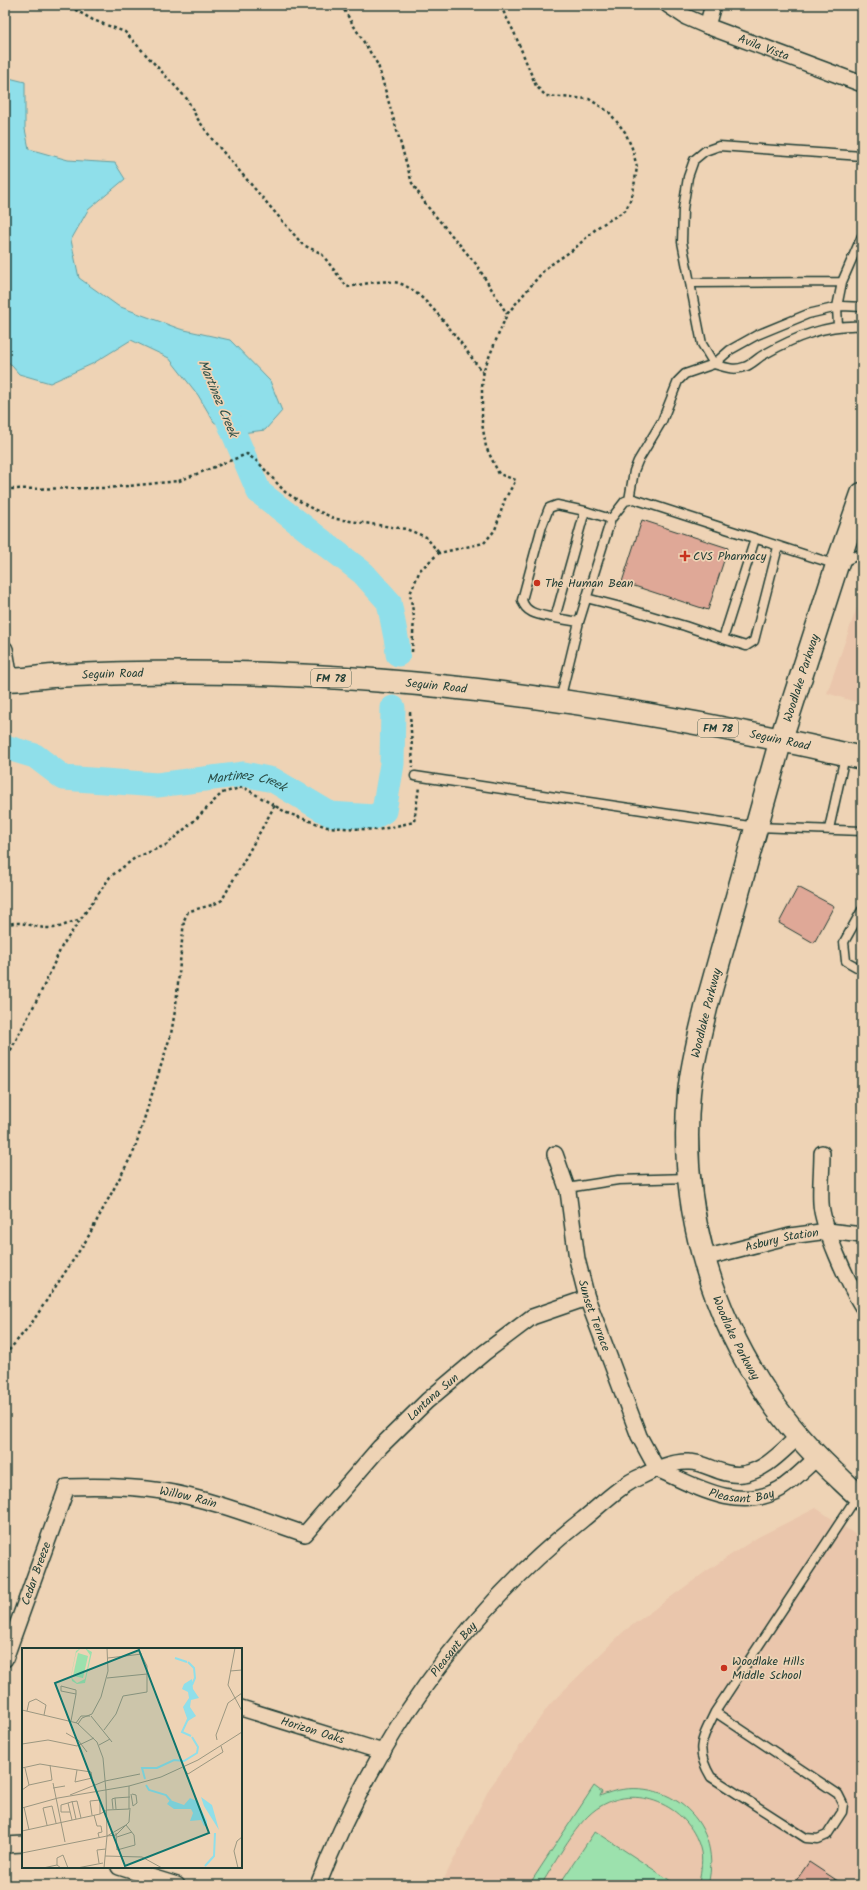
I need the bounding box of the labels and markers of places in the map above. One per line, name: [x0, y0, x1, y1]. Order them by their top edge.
place label: CVS Pharmacy: [693, 547, 767, 566]
marker: CVS Pharmacy: [680, 551, 690, 561]
place label: The Human Bean: [545, 574, 633, 593]
marker: The Human Bean: [532, 578, 542, 588]
place label: Woodlake Hills Middle School: [732, 1652, 805, 1685]
marker: Woodlake Hills Middle School: [719, 1663, 729, 1673]

